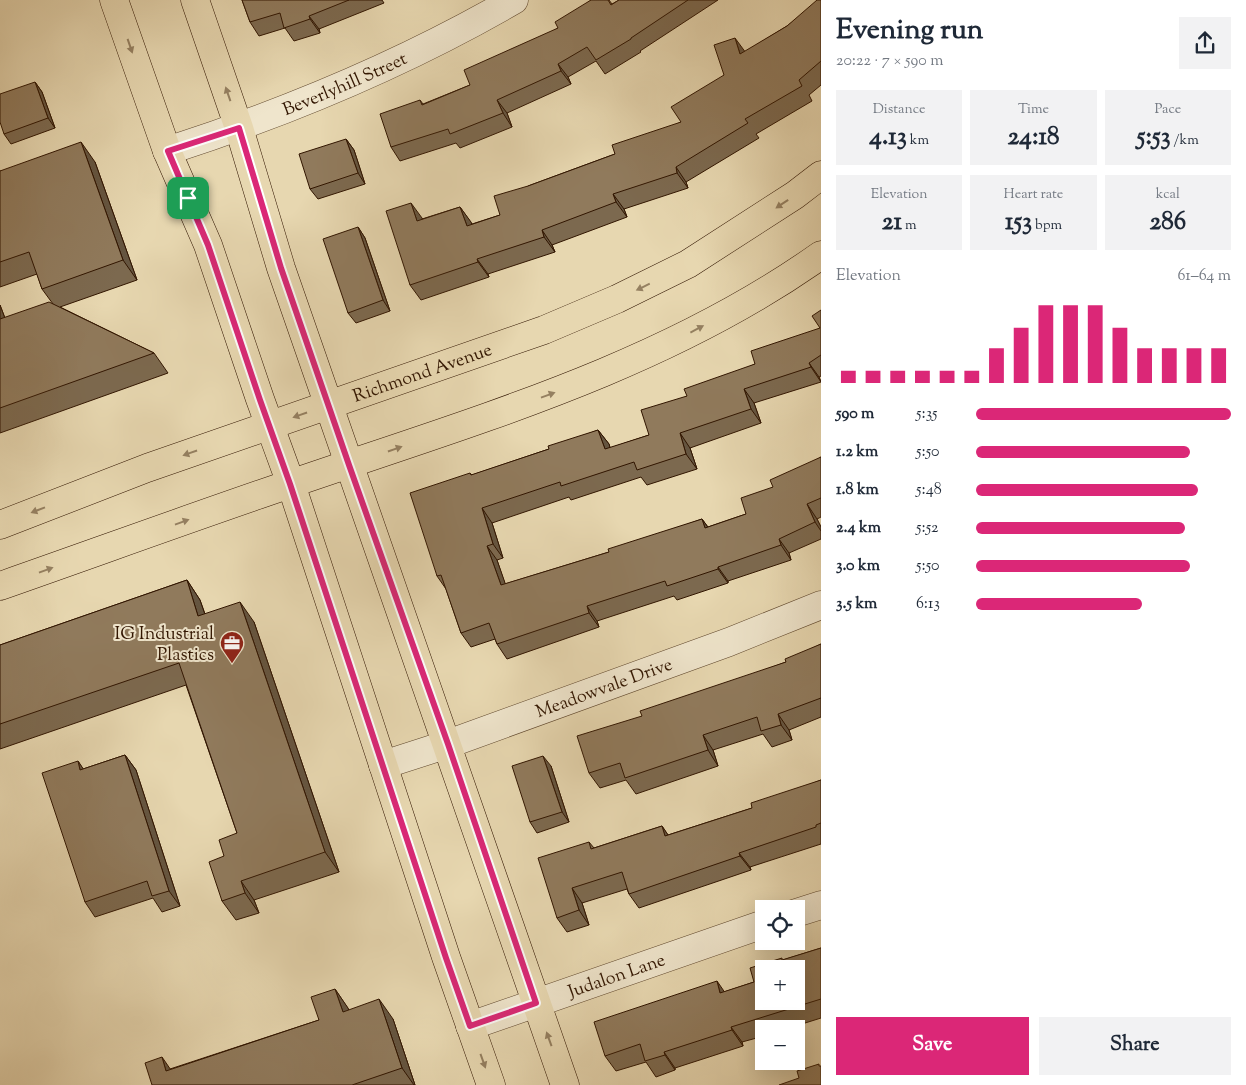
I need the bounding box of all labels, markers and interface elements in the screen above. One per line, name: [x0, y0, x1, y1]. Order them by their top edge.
text: Evening run: [836, 11, 983, 51]
button: share: [1179, 17, 1231, 69]
one-way arrow: [126, 39, 134, 54]
street label: Beverlyhill Street: [279, 47, 412, 124]
text: 20:22 · 7 × 590 m: [836, 50, 943, 73]
one-way arrow: [224, 86, 232, 101]
text: Distance: [873, 100, 926, 120]
text: Time: [1018, 100, 1049, 120]
text: Pace: [1154, 100, 1181, 120]
text: 4.13: [869, 120, 907, 156]
text: 24:18: [1008, 120, 1059, 156]
text: 5:53: [1137, 120, 1171, 156]
text: km: [907, 131, 929, 151]
text: /km: [1171, 131, 1199, 151]
pin: [167, 177, 209, 219]
icon: arrive: [174, 184, 202, 212]
text: Elevation: [871, 185, 928, 205]
text: Heart rate: [1004, 185, 1063, 205]
text: kcal: [1156, 185, 1180, 205]
one-way arrow: [775, 199, 789, 209]
text: 21: [882, 205, 902, 241]
text: 153: [1005, 205, 1032, 241]
text: 286: [1150, 205, 1186, 241]
text: m: [902, 216, 917, 236]
text: bpm: [1032, 216, 1062, 236]
text: Elevation: [836, 265, 901, 288]
text: 61–64 m: [1178, 265, 1231, 288]
one-way arrow: [635, 282, 650, 291]
one-way arrow: [689, 325, 704, 333]
street label: Richmond Avenue: [350, 338, 496, 410]
one-way arrow: [541, 391, 556, 399]
text: 590 m: [836, 403, 874, 426]
text: 5:35: [916, 403, 938, 426]
one-way arrow: [292, 411, 307, 419]
text: 1.2 km: [836, 441, 878, 464]
text: 5:50: [916, 441, 940, 464]
one-way arrow: [388, 445, 403, 453]
one-way arrow: [182, 449, 197, 457]
text: 1.8 km: [836, 479, 879, 502]
text: 5:48: [916, 479, 942, 502]
one-way arrow: [30, 506, 45, 514]
one-way arrow: [175, 517, 190, 525]
text: 2.4 km: [836, 517, 881, 540]
text: 5:52: [916, 517, 939, 540]
text: 3.0 km: [836, 555, 880, 578]
text: 5:50: [916, 555, 940, 578]
one-way arrow: [39, 566, 54, 574]
text: 3.5 km: [836, 593, 877, 616]
text: 6:13: [916, 593, 940, 616]
place label: IG Industrial Plastics: [114, 622, 214, 669]
office icon: IG Industrial Plastics: [219, 630, 245, 664]
street label: Meadowvale Drive: [532, 653, 676, 726]
map controls: [755, 900, 805, 1070]
button: locate: [755, 900, 805, 950]
street label: Judalon Lane: [564, 948, 669, 1006]
button: +: [755, 960, 805, 1010]
button: Save: [836, 1017, 1029, 1075]
button: Share: [1039, 1017, 1231, 1075]
button: −: [755, 1020, 805, 1070]
one-way arrow: [545, 1031, 553, 1046]
one-way arrow: [479, 1054, 487, 1069]

